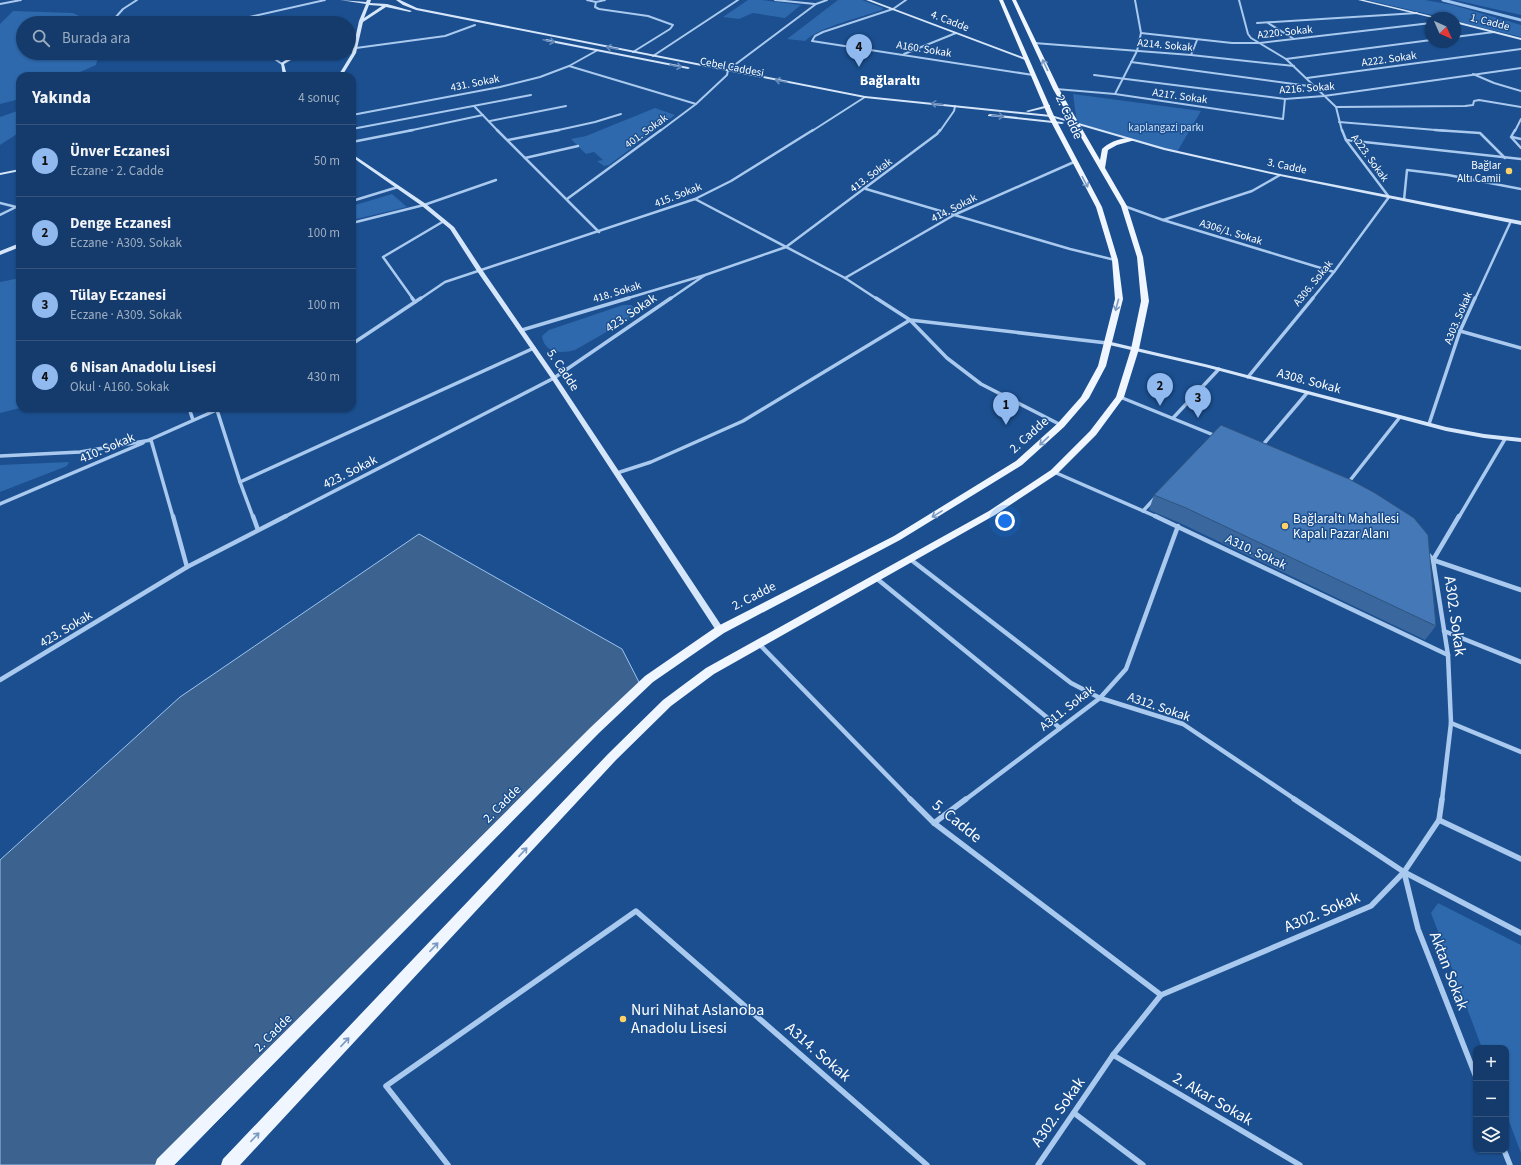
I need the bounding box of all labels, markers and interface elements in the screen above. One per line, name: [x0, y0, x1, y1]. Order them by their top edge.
street label: 4. Cadde: [929, 7, 972, 35]
street label: 1. Cadde: [1469, 10, 1512, 34]
north arrow: [1425, 12, 1461, 48]
search box: [16, 16, 356, 60]
street label: A220. Sokak: [1257, 22, 1314, 42]
icon: search: [30, 27, 52, 49]
text: Burada ara: [62, 28, 130, 49]
pin: 4: [846, 34, 872, 67]
street label: A214. Sokak: [1137, 35, 1194, 55]
one-way arrow: [542, 37, 555, 45]
street label: A160. Sokak: [895, 37, 953, 61]
one-way arrow: [606, 43, 619, 51]
street label: A222. Sokak: [1360, 48, 1418, 70]
street label: Cebel Caddesi: [699, 53, 765, 81]
one-way arrow: [1041, 59, 1048, 71]
one-way arrow: [669, 62, 682, 70]
street label: 431. Sokak: [449, 71, 501, 95]
district label: Bağlaraltı: [860, 71, 920, 91]
one-way arrow: [775, 76, 788, 84]
street label: A216. Sokak: [1279, 79, 1336, 97]
street label: A217. Sokak: [1151, 85, 1209, 107]
text: Yakında: [32, 86, 91, 110]
text: 4 sonuç: [298, 89, 340, 107]
street label: 2. Cadde: [1051, 92, 1087, 142]
one-way arrow: [931, 101, 944, 108]
street label: 401. Sokak: [622, 110, 671, 152]
one-way arrow: [991, 112, 1004, 120]
park label: kaplangazi parkı: [1128, 120, 1204, 135]
street label: A223. Sokak: [1348, 131, 1393, 185]
text: Ünver Eczanesi: [70, 141, 170, 162]
text: 1: [42, 152, 48, 170]
text: 50 m: [314, 152, 340, 170]
street label: 413. Sokak: [847, 154, 896, 196]
street label: 3. Cadde: [1266, 155, 1309, 178]
place label: Bağlar Altı Camii: [1457, 158, 1501, 186]
text: Eczane · 2. Cadde: [70, 162, 164, 180]
marker: Bağlar Altı Camii: [1504, 166, 1514, 176]
one-way arrow: [1082, 175, 1089, 187]
street label: 415. Sokak: [652, 179, 704, 211]
street label: 414. Sokak: [929, 190, 980, 226]
text: Denge Eczanesi: [70, 213, 171, 234]
street label: A306/1. Sokak: [1198, 215, 1265, 249]
text: 2: [42, 224, 48, 242]
text: 100 m: [307, 224, 340, 242]
text: Eczane · A309. Sokak: [70, 234, 182, 252]
street label: A306. Sokak: [1290, 256, 1337, 309]
street label: 418. Sokak: [591, 277, 643, 306]
text: Tülay Eczanesi: [70, 285, 166, 306]
street label: 423. Sokak: [602, 289, 661, 337]
street label: A303. Sokak: [1440, 289, 1476, 346]
text: 3: [42, 296, 48, 314]
text: 100 m: [307, 296, 340, 314]
one-way arrow: [1113, 299, 1120, 312]
text: Eczane · A309. Sokak: [70, 306, 182, 324]
street label: 5. Cadde: [542, 345, 584, 395]
text: 6 Nisan Anadolu Lisesi: [70, 357, 216, 378]
street label: A308. Sokak: [1275, 364, 1344, 398]
text: 4: [42, 368, 48, 386]
text: 430 m: [307, 368, 340, 386]
pin: 2: [1147, 373, 1173, 406]
text: Okul · A160. Sokak: [70, 378, 169, 396]
pin: 3: [1185, 385, 1211, 418]
pin: 1: [993, 392, 1019, 425]
street label: 2. Cadde: [1005, 413, 1053, 457]
street label: 410. Sokak: [77, 428, 138, 468]
one-way arrow: [1039, 436, 1049, 445]
street label: 423. Sokak: [320, 450, 381, 493]
one-way arrow: [932, 510, 943, 518]
place label: Bağlaraltı Mahallesi Kapalı Pazar Alanı: [1293, 510, 1399, 543]
your location: [995, 511, 1015, 531]
marker: Bağlaraltı Mahallesi Kapalı Pazar Alanı: [1280, 521, 1290, 531]
street label: A310. Sokak: [1222, 530, 1290, 574]
street label: A302. Sokak: [1438, 575, 1472, 658]
street label: 2. Cadde: [729, 577, 779, 615]
street label: 423. Sokak: [36, 606, 96, 652]
street label: A311. Sokak: [1036, 680, 1099, 735]
street label: A312. Sokak: [1125, 688, 1193, 726]
street label: 2. Cadde: [479, 781, 525, 827]
street label: 5. Cadde: [928, 794, 987, 848]
one-way arrow: [518, 847, 527, 858]
street label: A302. Sokak: [1281, 886, 1364, 938]
street label: Aktan Sokak: [1424, 929, 1474, 1013]
one-way arrow: [429, 942, 438, 952]
place label: Nuri Nihat Aslanoba Anadolu Lisesi: [631, 999, 764, 1039]
street label: 2. Cadde: [250, 1010, 296, 1056]
marker: Nuri Nihat Aslanoba Anadolu Lisesi: [618, 1014, 628, 1024]
street label: A314. Sokak: [780, 1017, 856, 1087]
one-way arrow: [340, 1037, 349, 1047]
map controls: [1473, 1045, 1509, 1153]
button: +: [1473, 1045, 1509, 1081]
street label: 2. Akar Sokak: [1169, 1067, 1257, 1131]
street label: A302. Sokak: [1026, 1073, 1090, 1151]
button: −: [1473, 1081, 1509, 1117]
button: layers: [1473, 1117, 1509, 1153]
one-way arrow: [251, 1132, 260, 1142]

